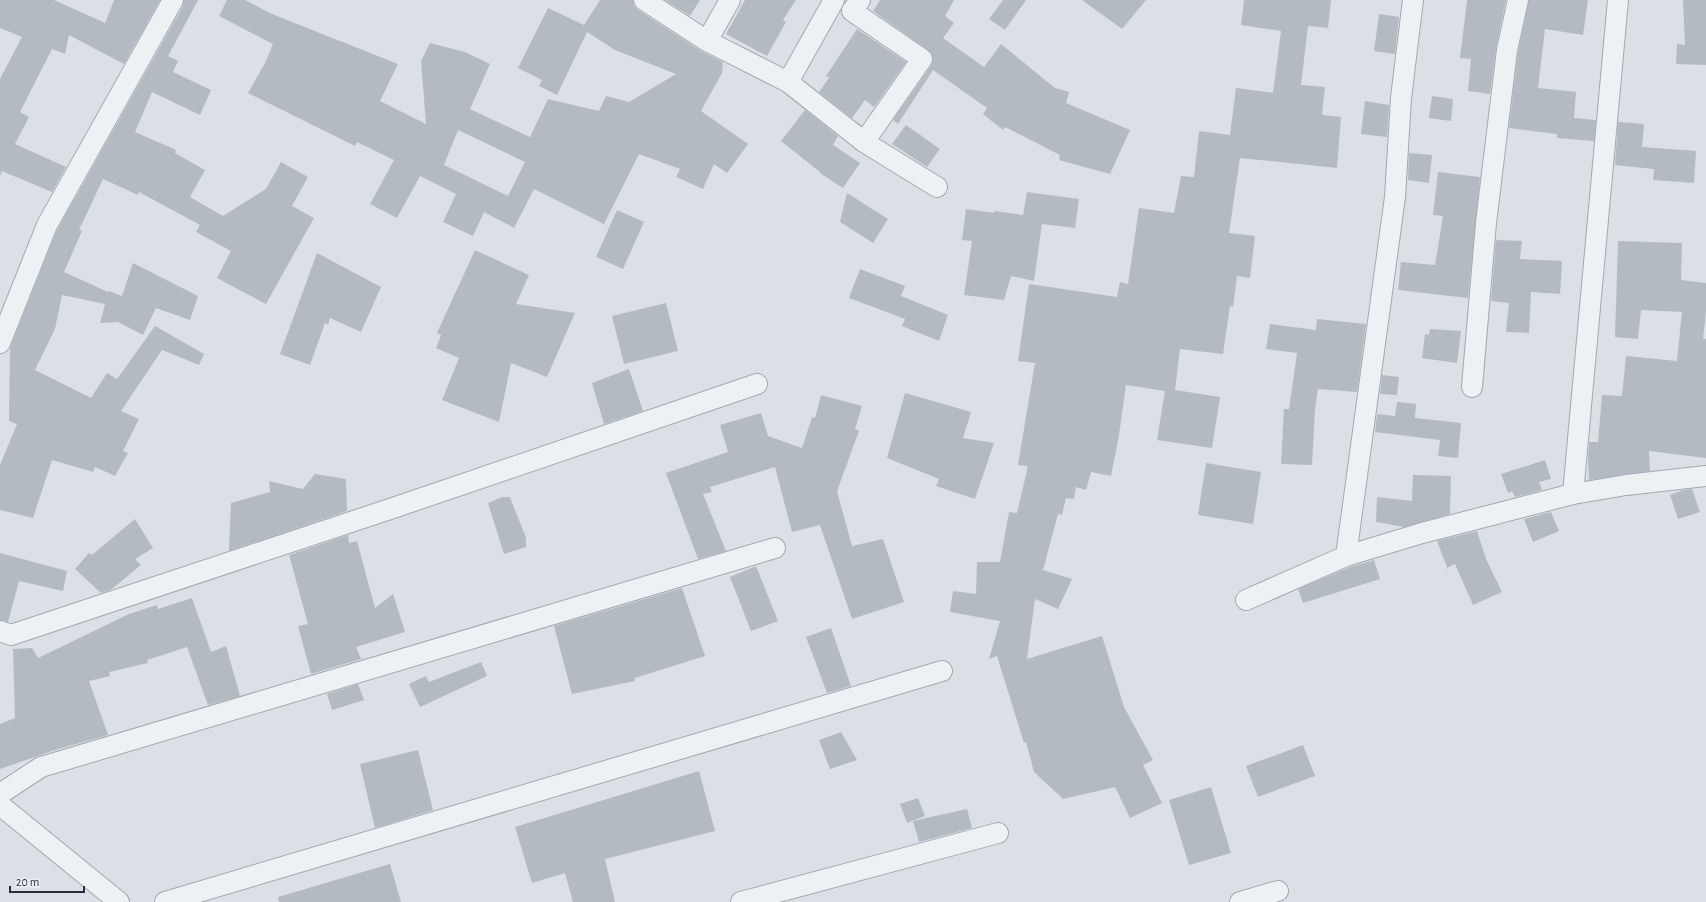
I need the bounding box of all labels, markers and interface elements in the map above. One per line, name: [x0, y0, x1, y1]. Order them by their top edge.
scale bar: [10, 868, 84, 894]
text: 20 m: [16, 876, 39, 888]

